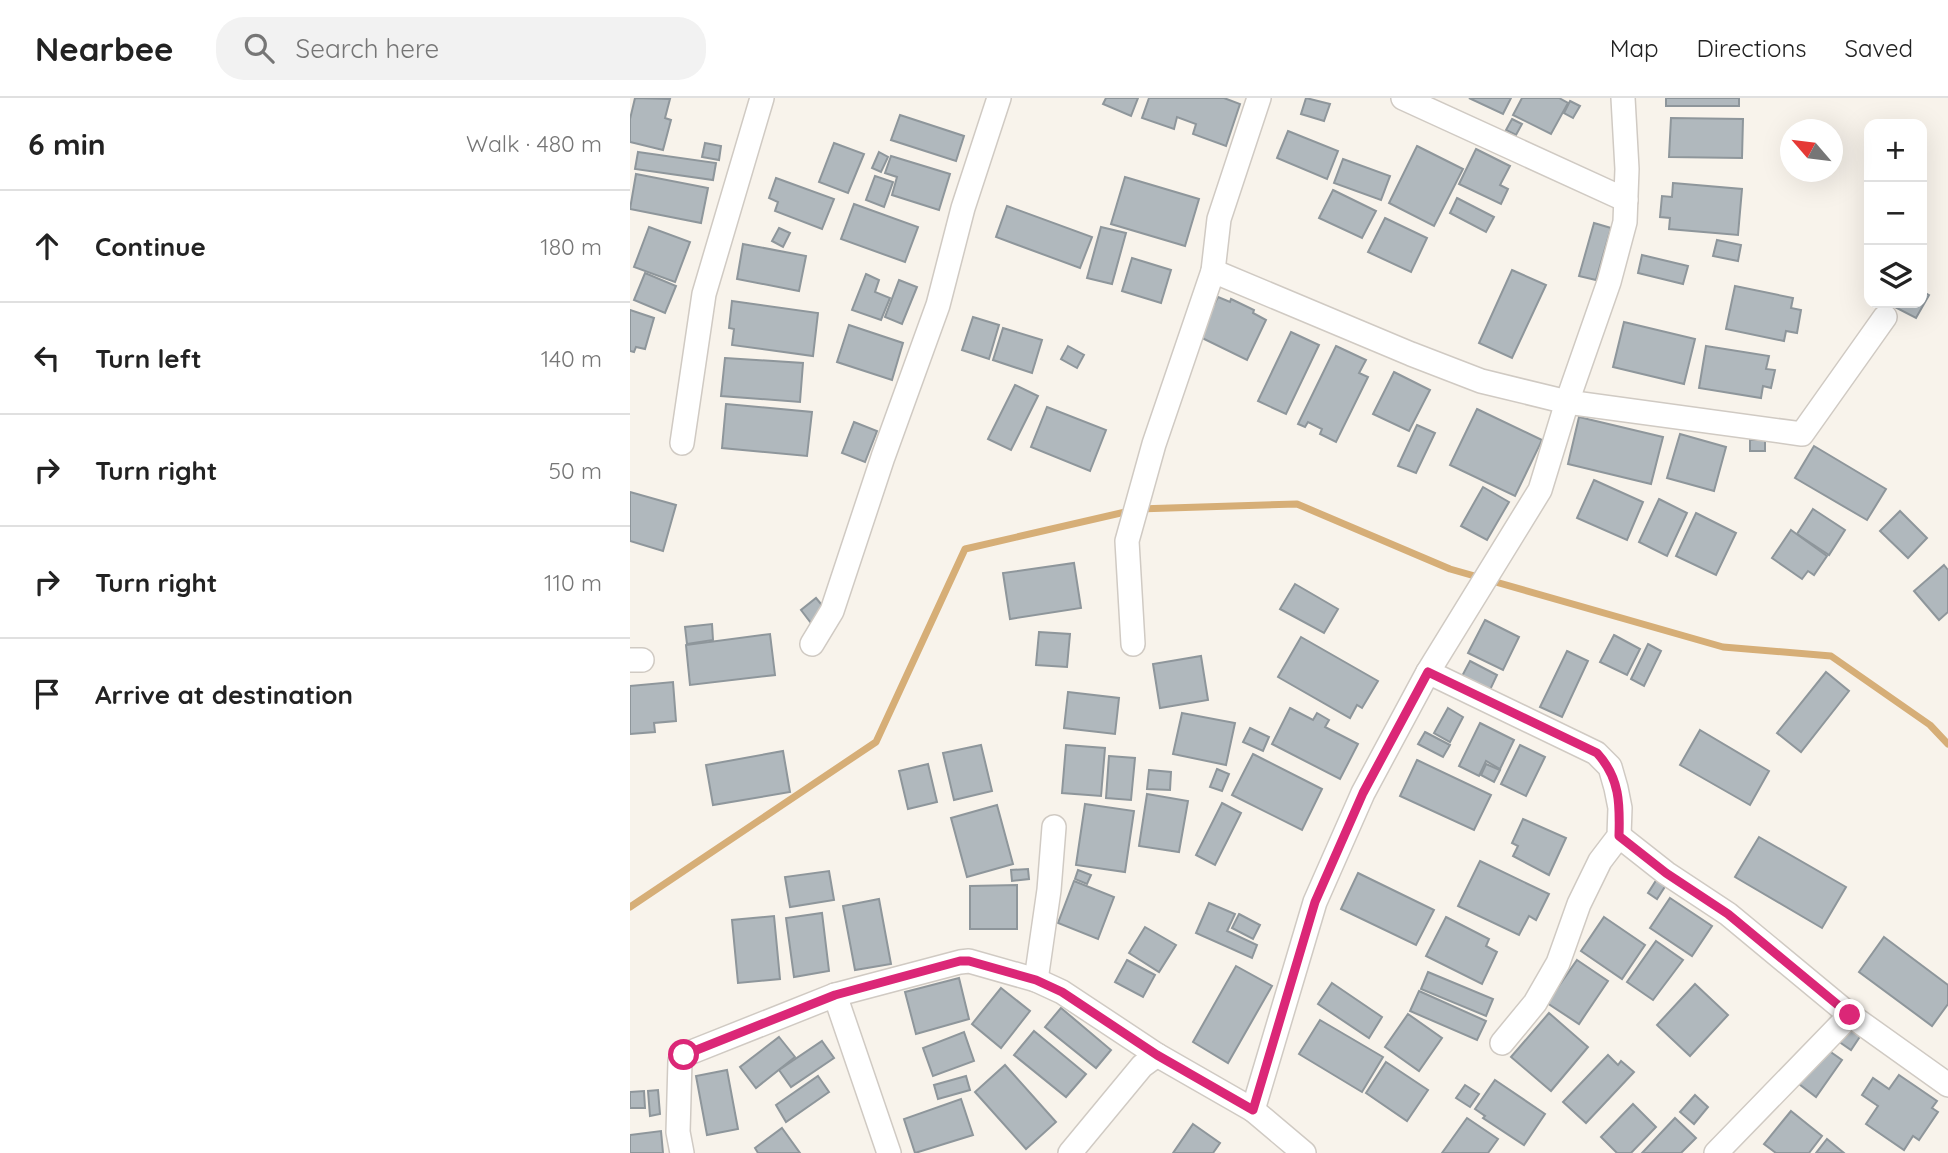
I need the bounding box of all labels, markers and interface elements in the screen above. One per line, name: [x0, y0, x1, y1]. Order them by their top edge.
search box: [216, 17, 706, 80]
text: Nearbee: [35, 28, 174, 69]
icon: search: [240, 29, 278, 67]
text: Search here: [296, 32, 439, 65]
text: Map: [1610, 33, 1659, 63]
text: Directions: [1697, 33, 1807, 63]
text: Saved: [1845, 33, 1913, 63]
north arrow: [1780, 119, 1843, 182]
map controls: [1864, 119, 1927, 308]
button: +: [1864, 119, 1927, 182]
text: 6 min: [28, 125, 106, 163]
text: Walk · 480 m: [466, 129, 602, 158]
button: −: [1864, 182, 1927, 245]
icon: ahead: [28, 227, 66, 265]
text: Continue: [95, 230, 206, 263]
text: 180 m: [540, 232, 602, 261]
button: layers: [1864, 245, 1927, 308]
icon: left: [28, 339, 66, 377]
text: Turn left: [95, 342, 202, 375]
text: 140 m: [541, 344, 602, 373]
icon: right: [28, 451, 66, 489]
text: Turn right: [95, 454, 217, 487]
text: 50 m: [549, 456, 602, 485]
icon: right: [28, 563, 66, 601]
text: Turn right: [95, 566, 217, 599]
text: 110 m: [544, 568, 602, 597]
icon: arrive: [28, 675, 66, 713]
text: Arrive at destination: [95, 678, 353, 711]
route end: [1834, 999, 1865, 1030]
route start: [668, 1039, 699, 1070]

